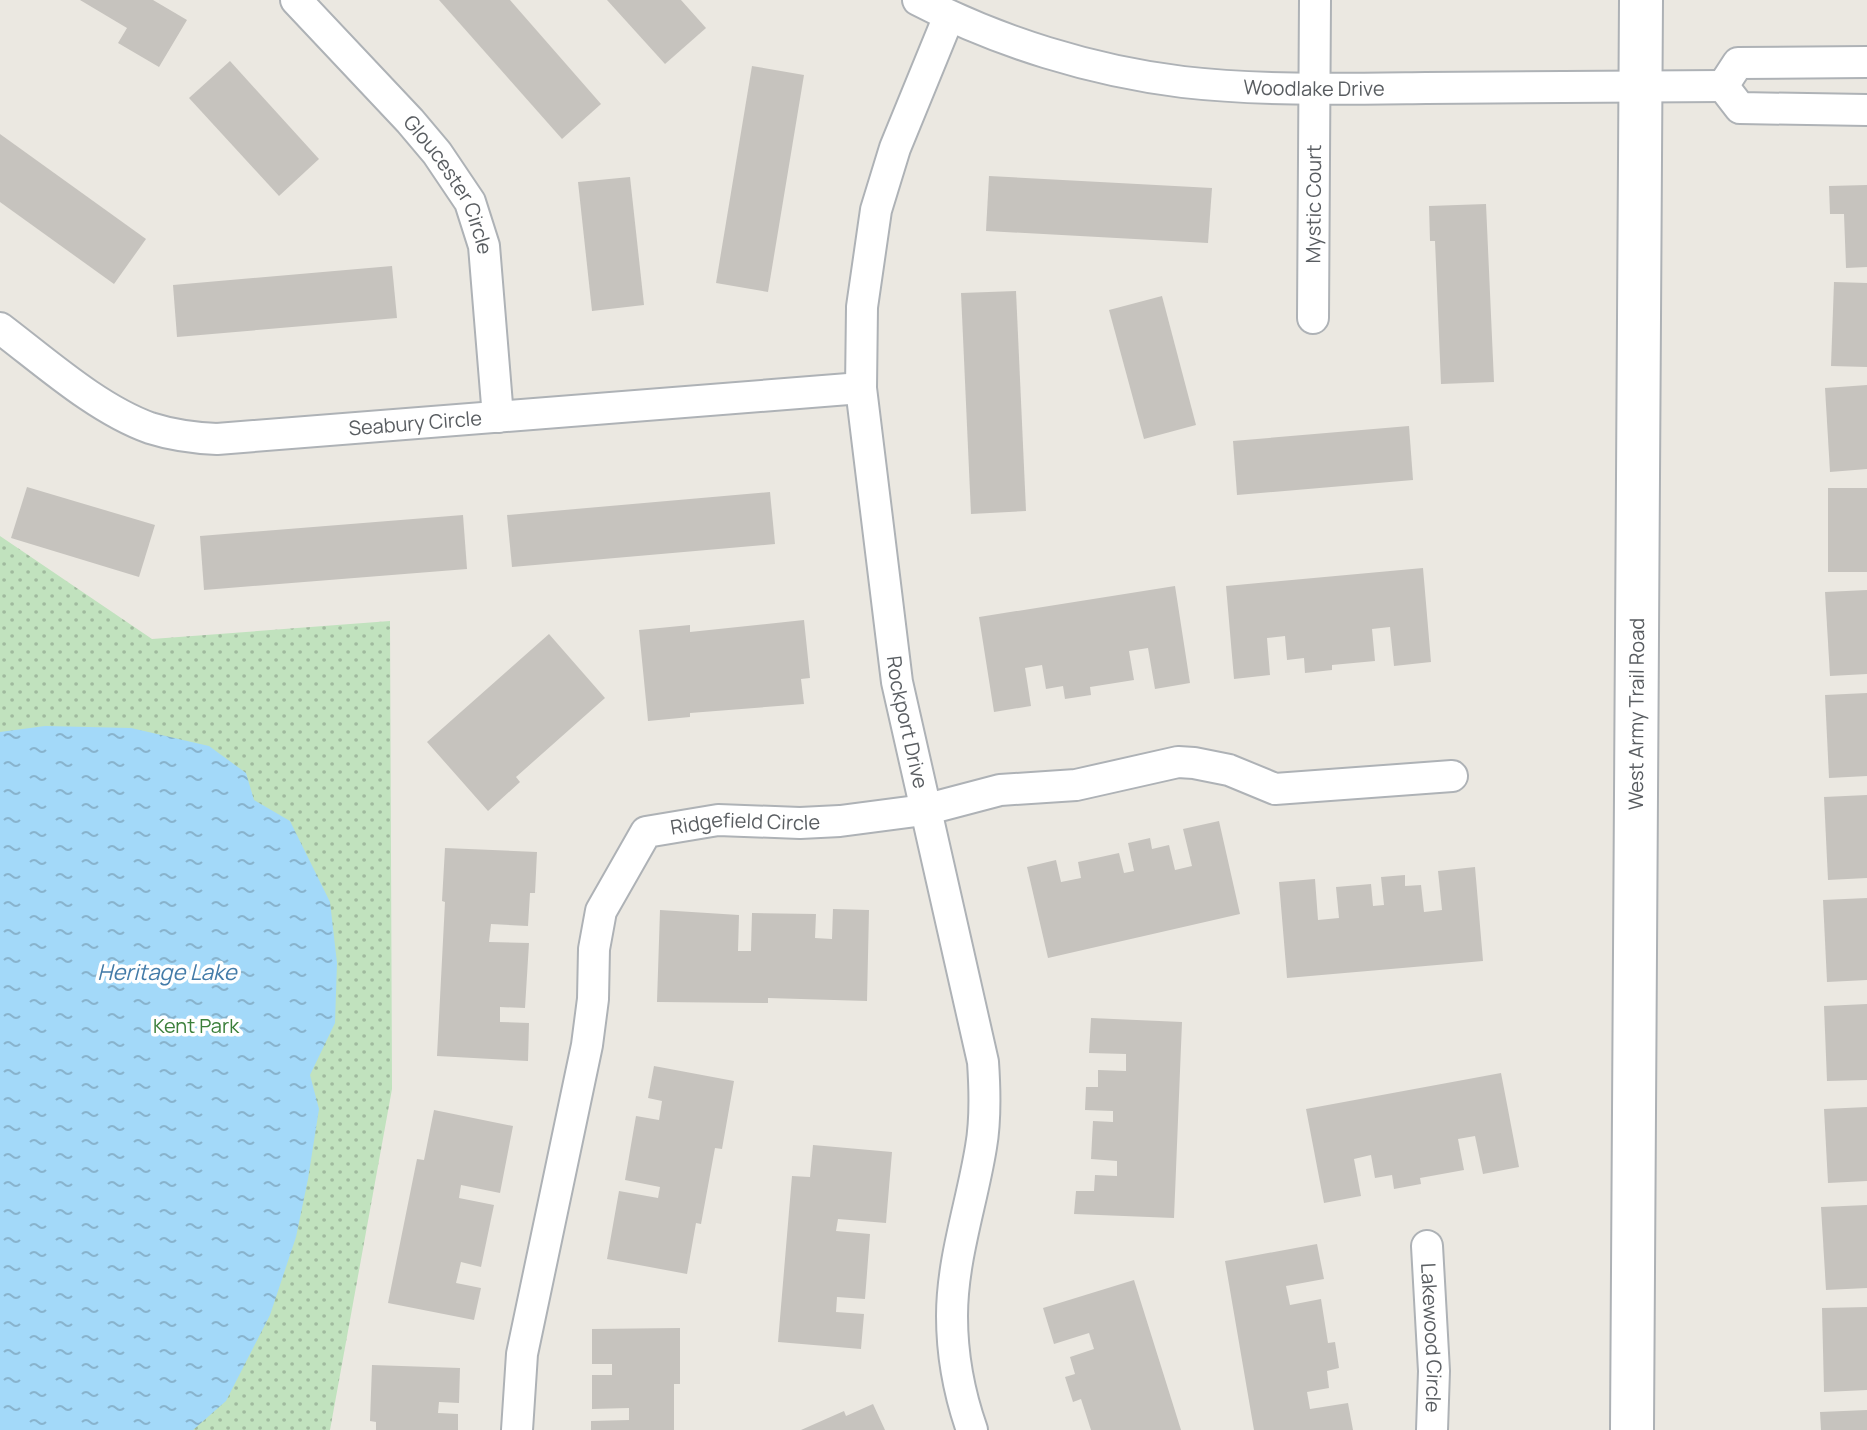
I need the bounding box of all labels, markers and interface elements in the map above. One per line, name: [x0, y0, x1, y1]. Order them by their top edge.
street label: Woodlake Drive: [1243, 73, 1385, 102]
street label: Gloucester Circle: [398, 109, 499, 255]
street label: Mystic Court: [1299, 144, 1327, 264]
street label: Seabury Circle: [348, 404, 483, 442]
street label: West Army Trail Road: [1622, 618, 1650, 810]
street label: Rockport Drive: [881, 654, 935, 791]
street label: Ridgefield Circle: [668, 805, 821, 841]
water label: Heritage Lake: [97, 957, 238, 987]
park label: Kent Park: [153, 1012, 240, 1039]
street label: Lakewood Circle: [1415, 1262, 1448, 1413]

